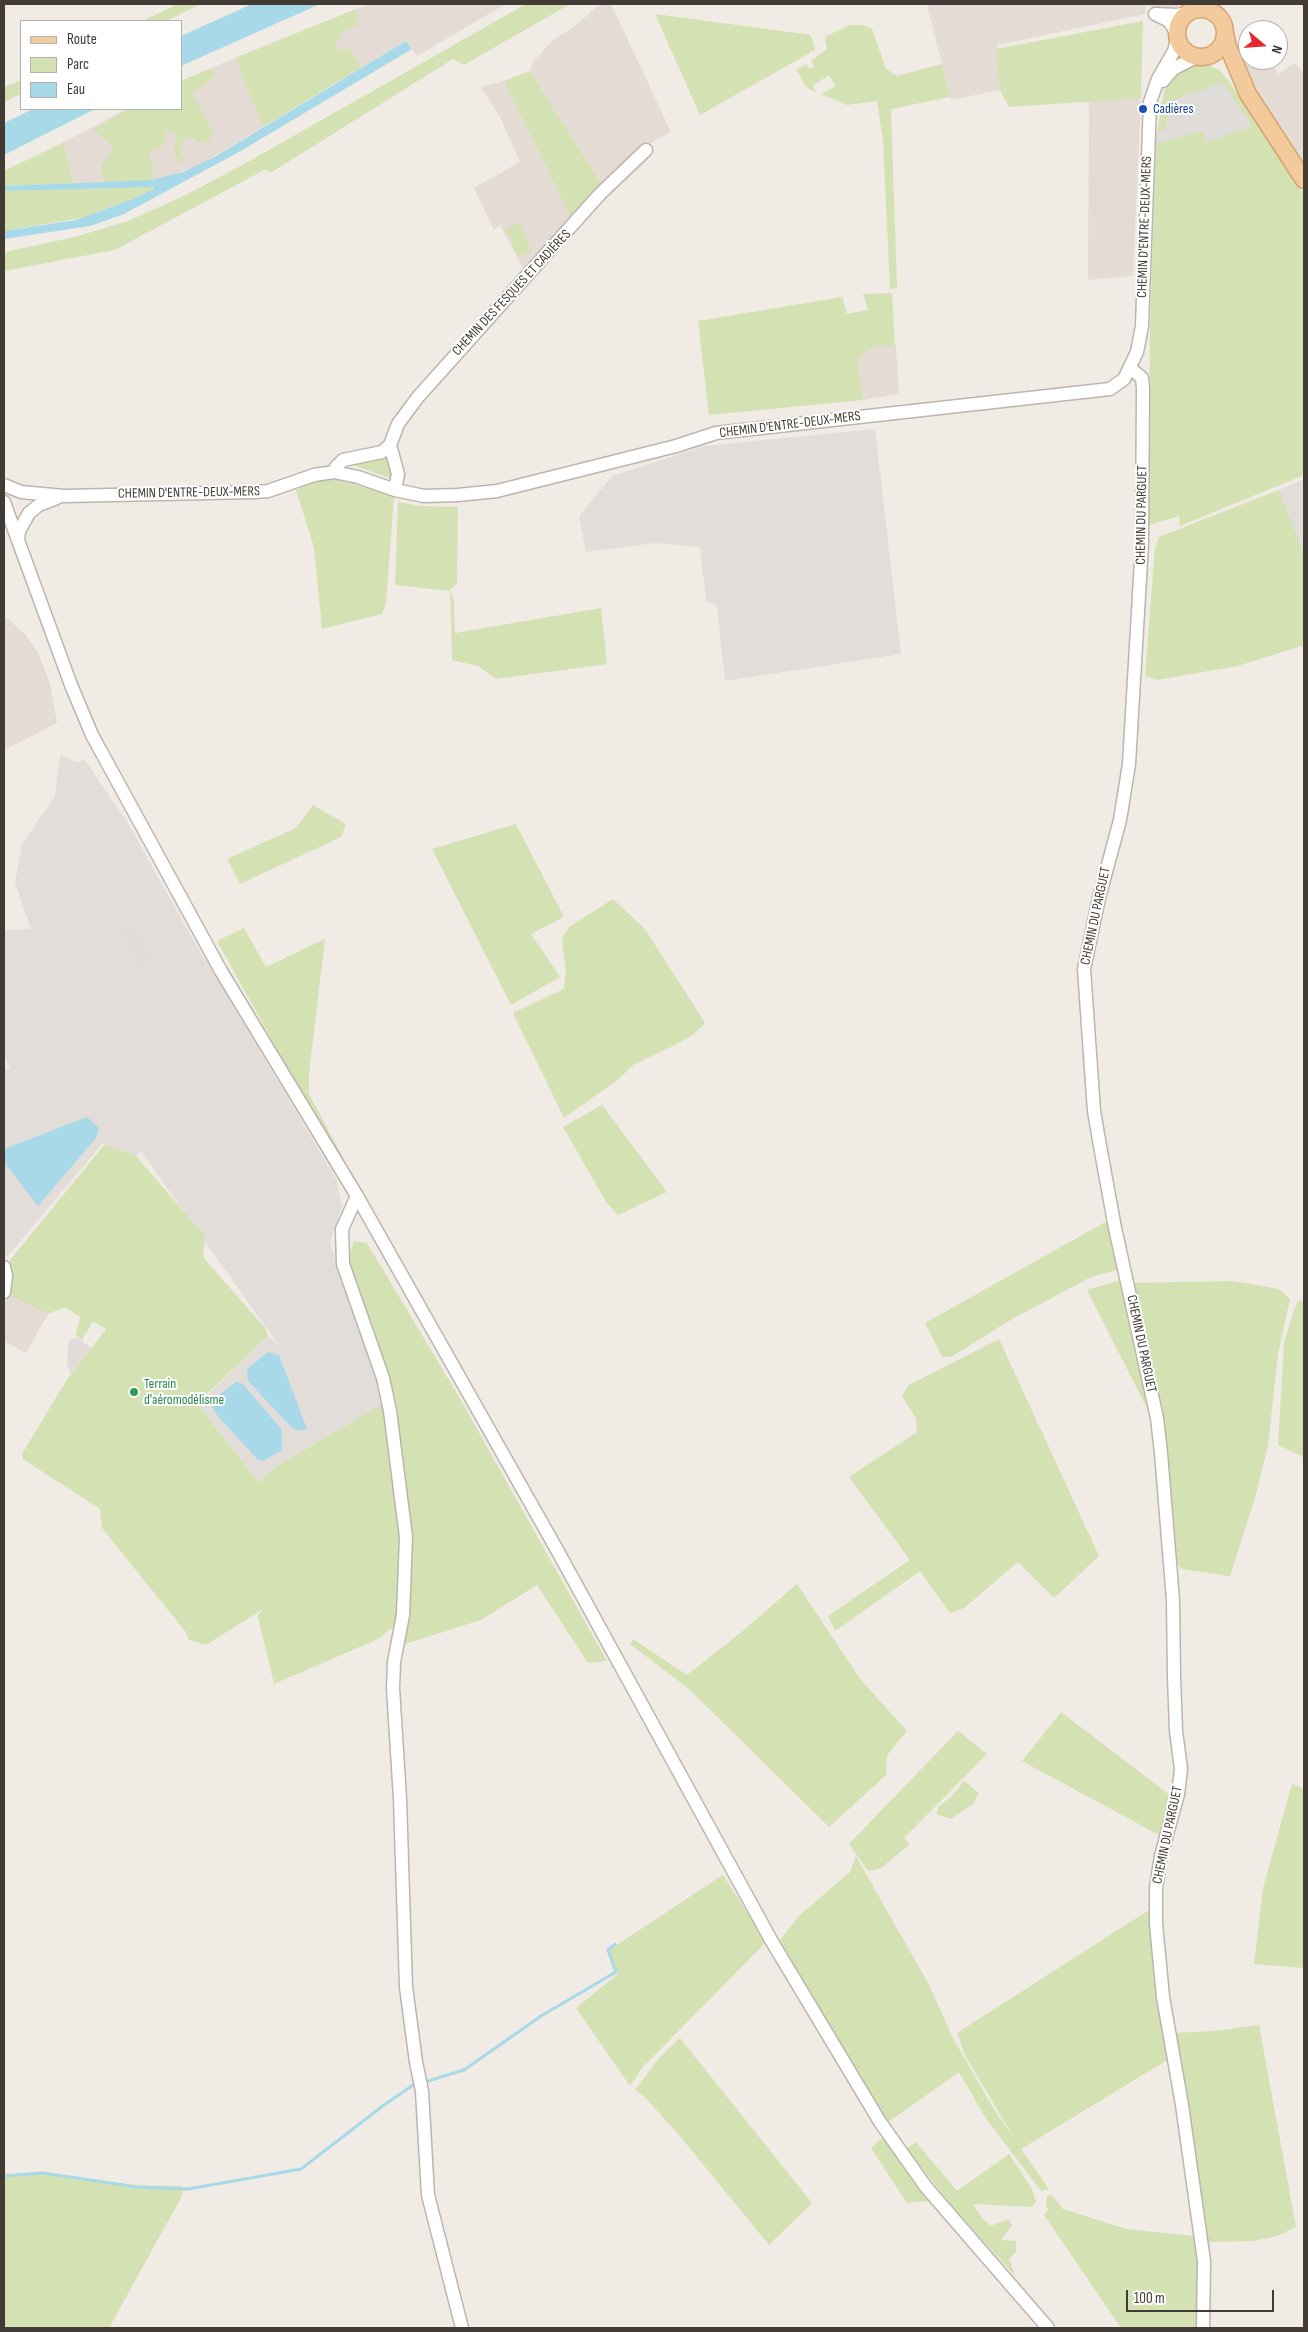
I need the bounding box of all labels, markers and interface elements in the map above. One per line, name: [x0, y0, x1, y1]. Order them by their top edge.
legend: [20, 20, 182, 110]
north arrow: [1238, 20, 1288, 70]
text: Route: [67, 30, 97, 49]
text: N: [1268, 43, 1286, 56]
text: Parc: [67, 55, 89, 74]
text: Eau: [67, 80, 85, 99]
place label: Cadières: [1153, 101, 1193, 117]
marker: Cadières: [1137, 103, 1149, 115]
street label: CHEMIN D'ENTRE-DEUX-MERS: [1134, 156, 1156, 298]
street label: CHEMIN DES FESQUES ET CADIÈRES: [449, 226, 575, 360]
street label: CHEMIN D'ENTRE-DEUX-MERS: [718, 408, 862, 442]
street label: CHEMIN DU PARGUET: [1133, 465, 1151, 565]
street label: CHEMIN D'ENTRE-DEUX-MERS: [118, 483, 260, 503]
street label: CHEMIN DU PARGUET: [1077, 866, 1115, 966]
street label: CHEMIN DU PARGUET: [1122, 1294, 1160, 1394]
place label: Terrain d'aéromodélisme: [144, 1376, 224, 1408]
marker: Terrain d'aéromodélisme: [128, 1386, 140, 1398]
street label: CHEMIN DU PARGUET: [1149, 1785, 1187, 1885]
scale bar: [1128, 2280, 1276, 2312]
text: 100 m: [1134, 2289, 1165, 2308]

